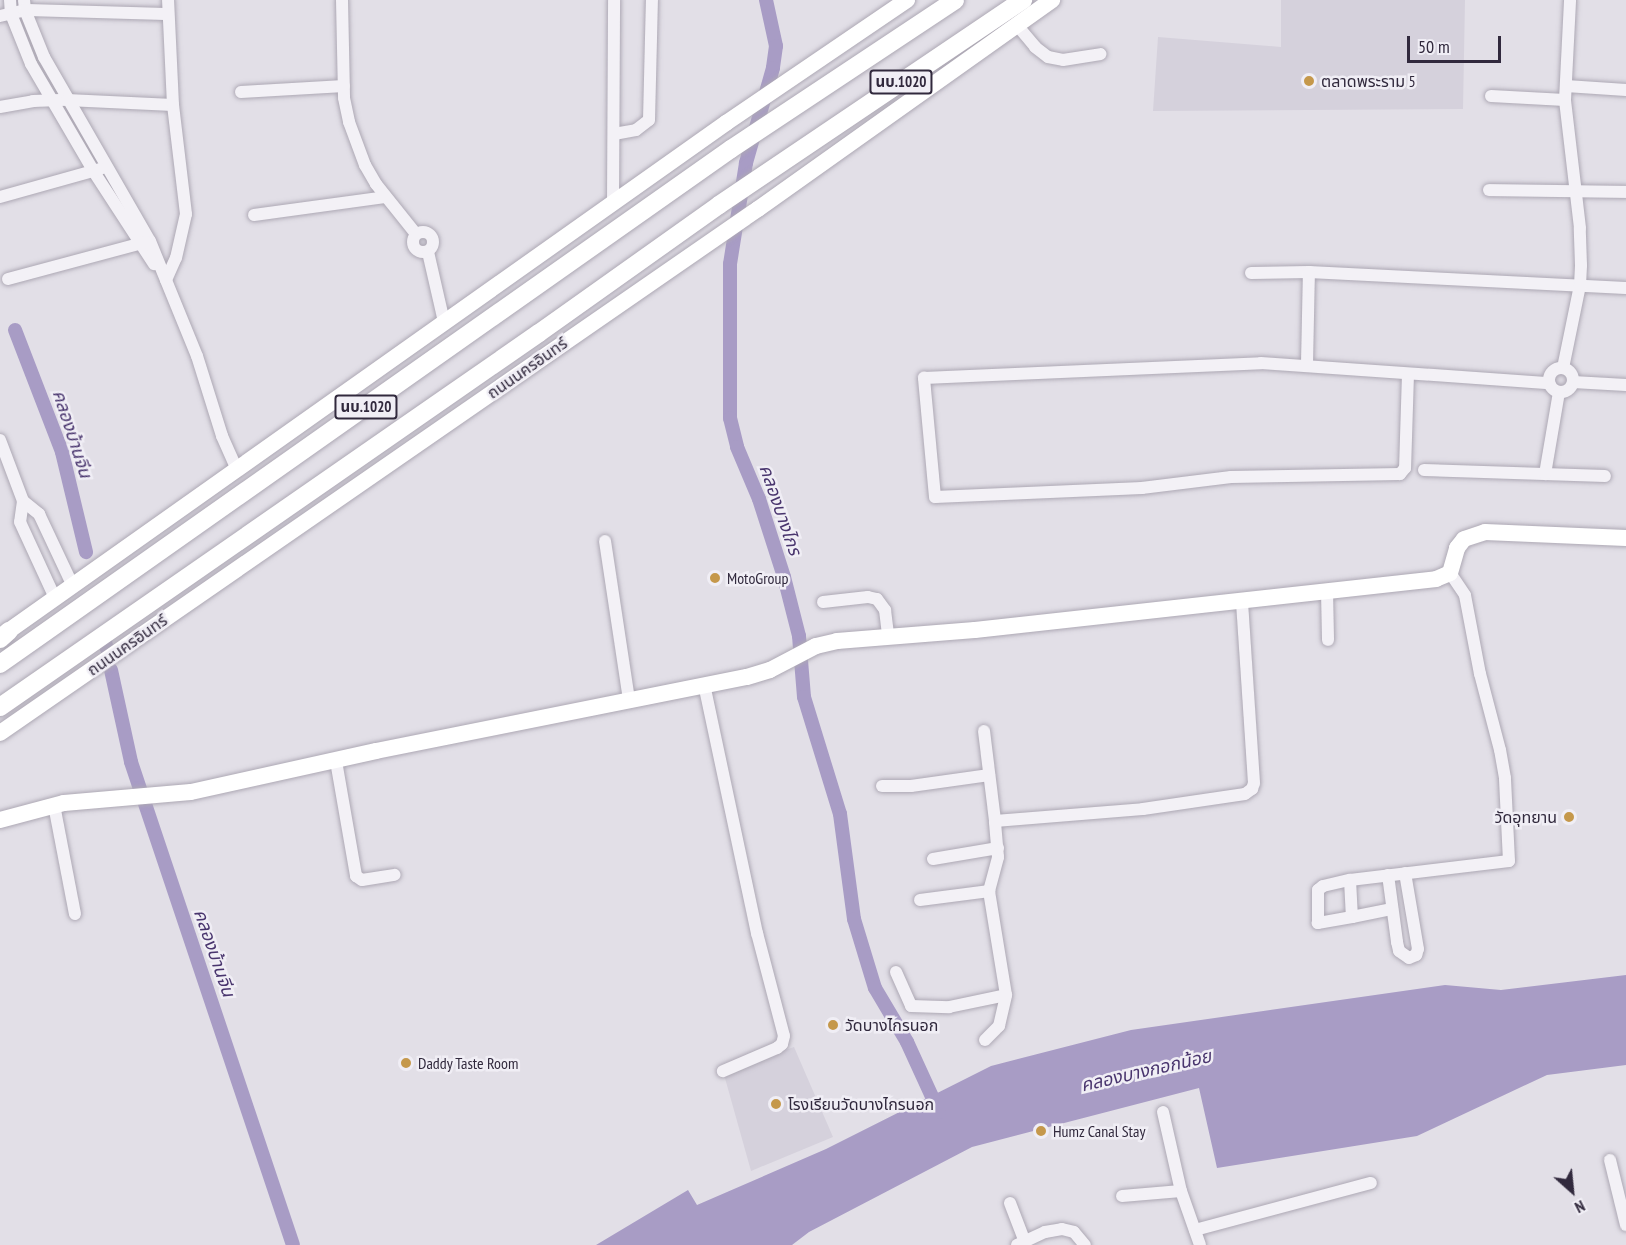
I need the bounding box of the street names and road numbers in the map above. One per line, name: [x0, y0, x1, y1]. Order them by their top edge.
road number: นบ.1020: [868, 70, 934, 94]
street label: ถนนนครอินทร์: [483, 333, 571, 403]
road number: นบ.1020: [333, 395, 399, 419]
street label: ถนนนครอินทร์: [83, 610, 171, 680]

